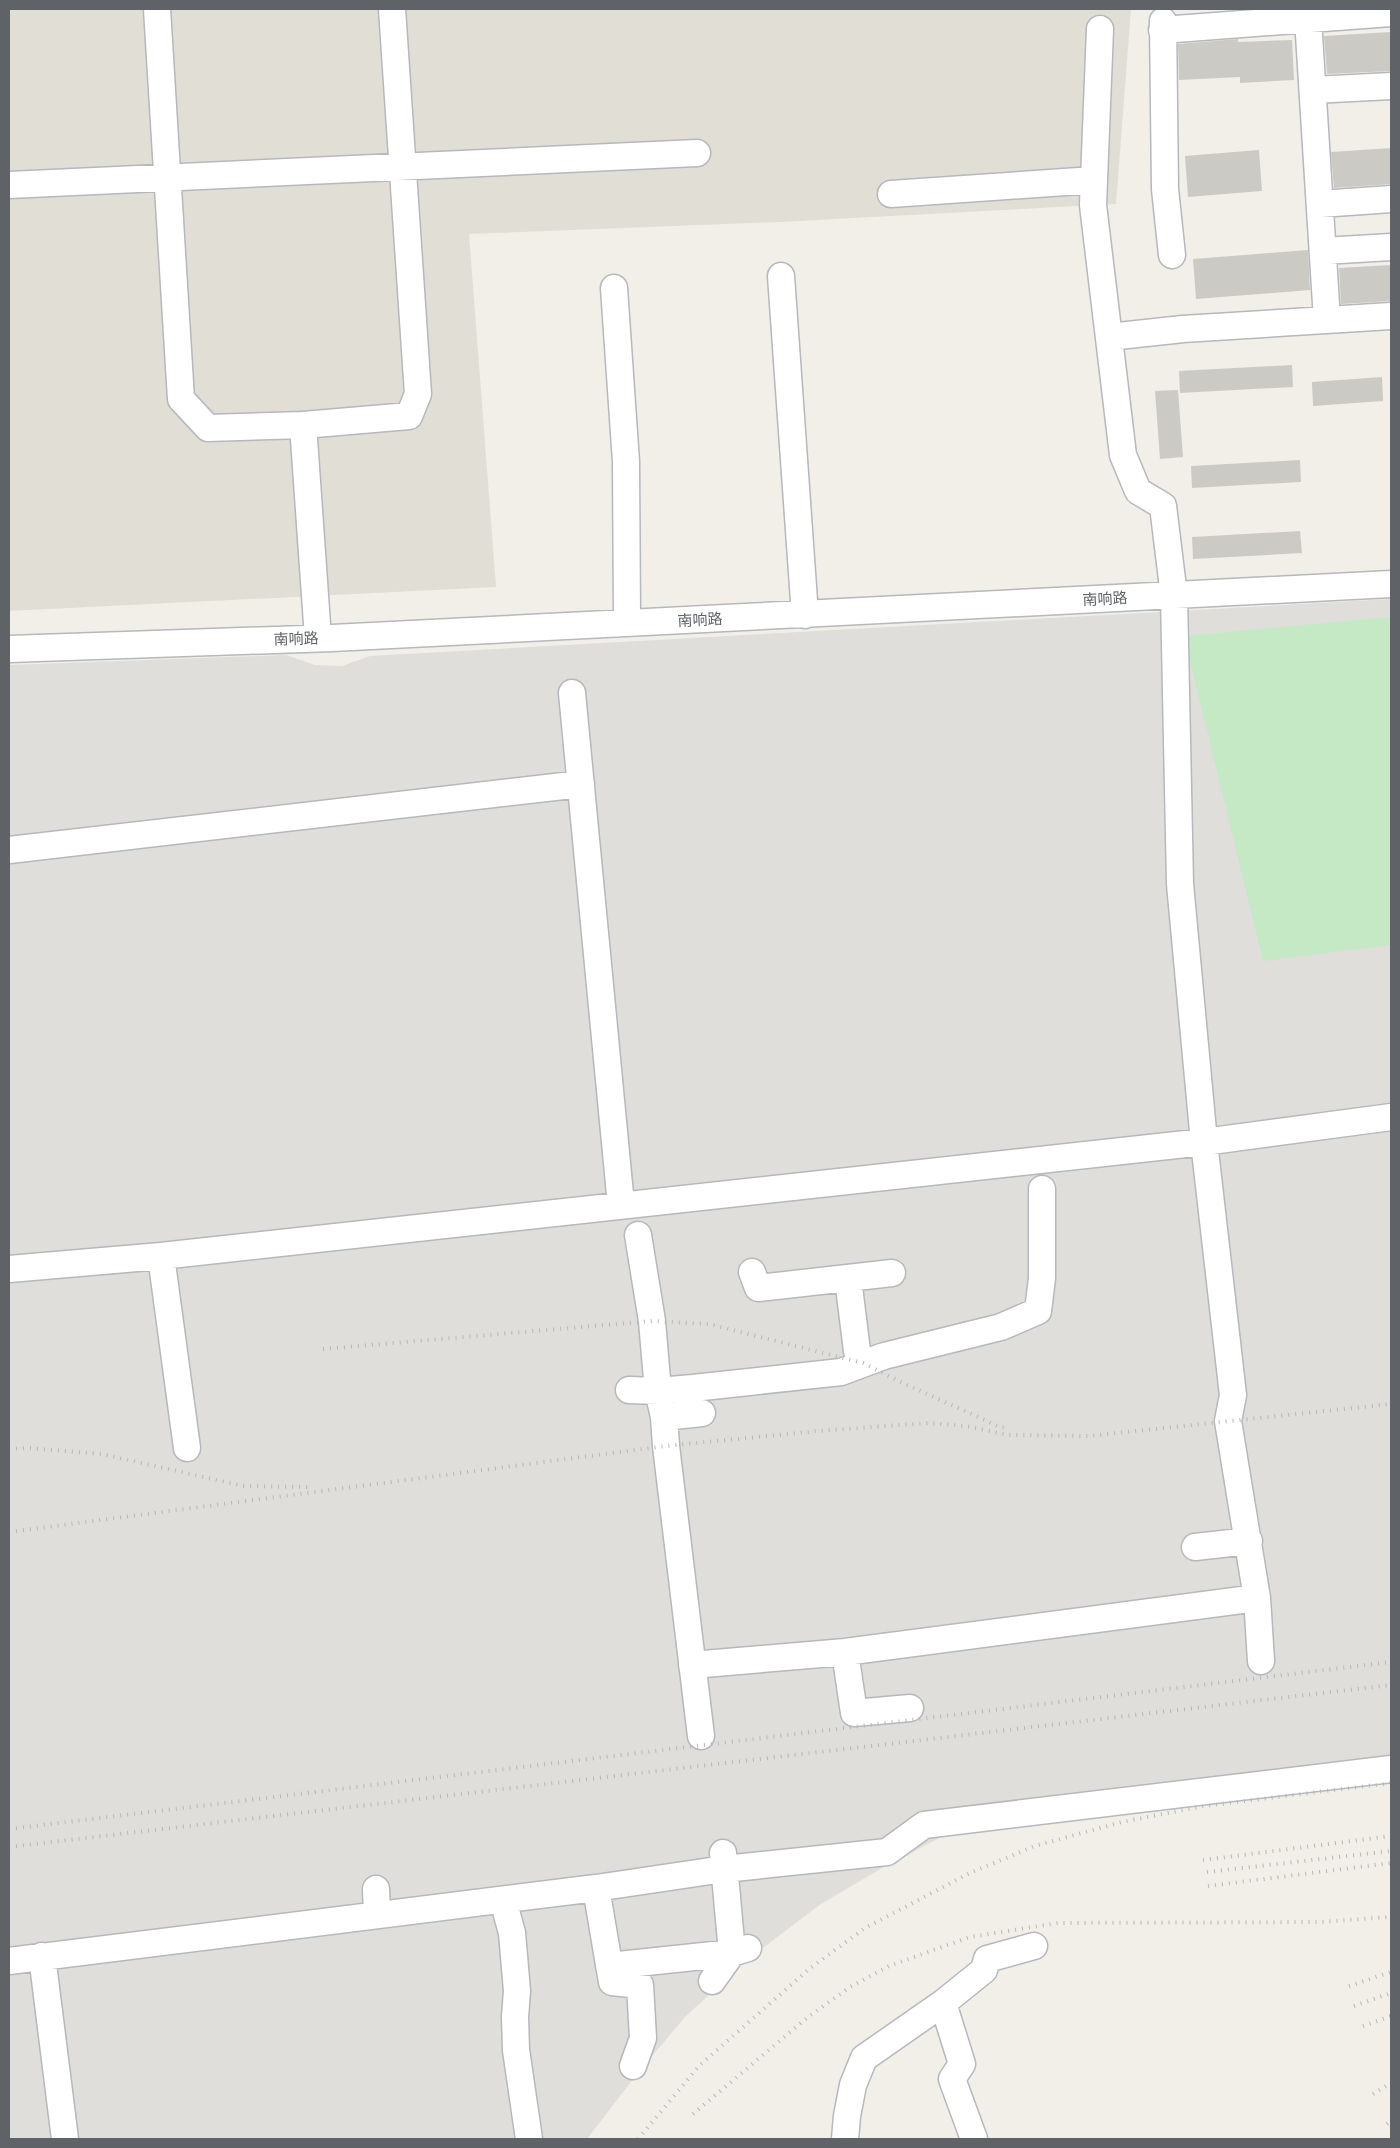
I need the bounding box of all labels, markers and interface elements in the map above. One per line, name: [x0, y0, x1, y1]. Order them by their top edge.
street label: 南响路: [1082, 589, 1128, 609]
street label: 南响路: [677, 610, 723, 630]
street label: 南响路: [273, 629, 319, 649]

